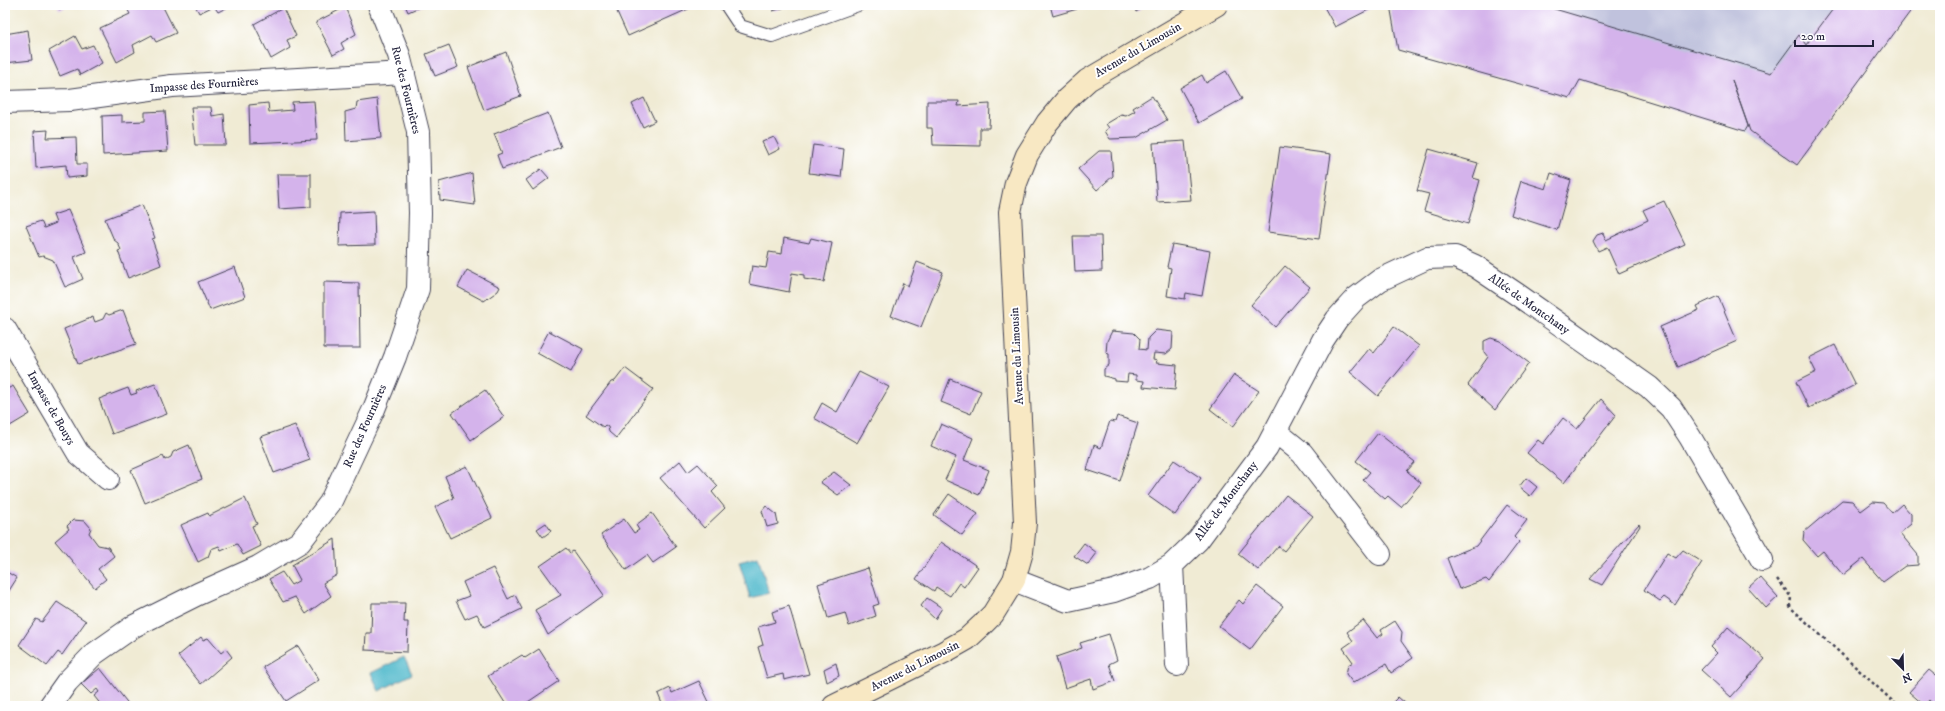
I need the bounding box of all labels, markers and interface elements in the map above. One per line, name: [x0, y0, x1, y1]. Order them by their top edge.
street label: Avenue du Limousin: [1092, 19, 1184, 81]
scale bar: [1795, 22, 1873, 48]
text: 20 m: [1801, 29, 1825, 44]
street label: Rue des Fournières: [388, 45, 424, 135]
street label: Impasse des Fournières: [149, 74, 259, 96]
street label: Allée de Montchany: [1485, 270, 1573, 338]
street label: Avenue du Limousin: [1007, 306, 1027, 405]
street label: Impasse de Bouys: [24, 368, 78, 448]
street label: Rue des Fournières: [340, 382, 390, 470]
street label: Allée de Montchany: [1191, 458, 1261, 544]
street label: Avenue du Limousin: [868, 637, 962, 695]
north arrow: [1883, 649, 1923, 689]
text: N: [1900, 669, 1913, 685]

